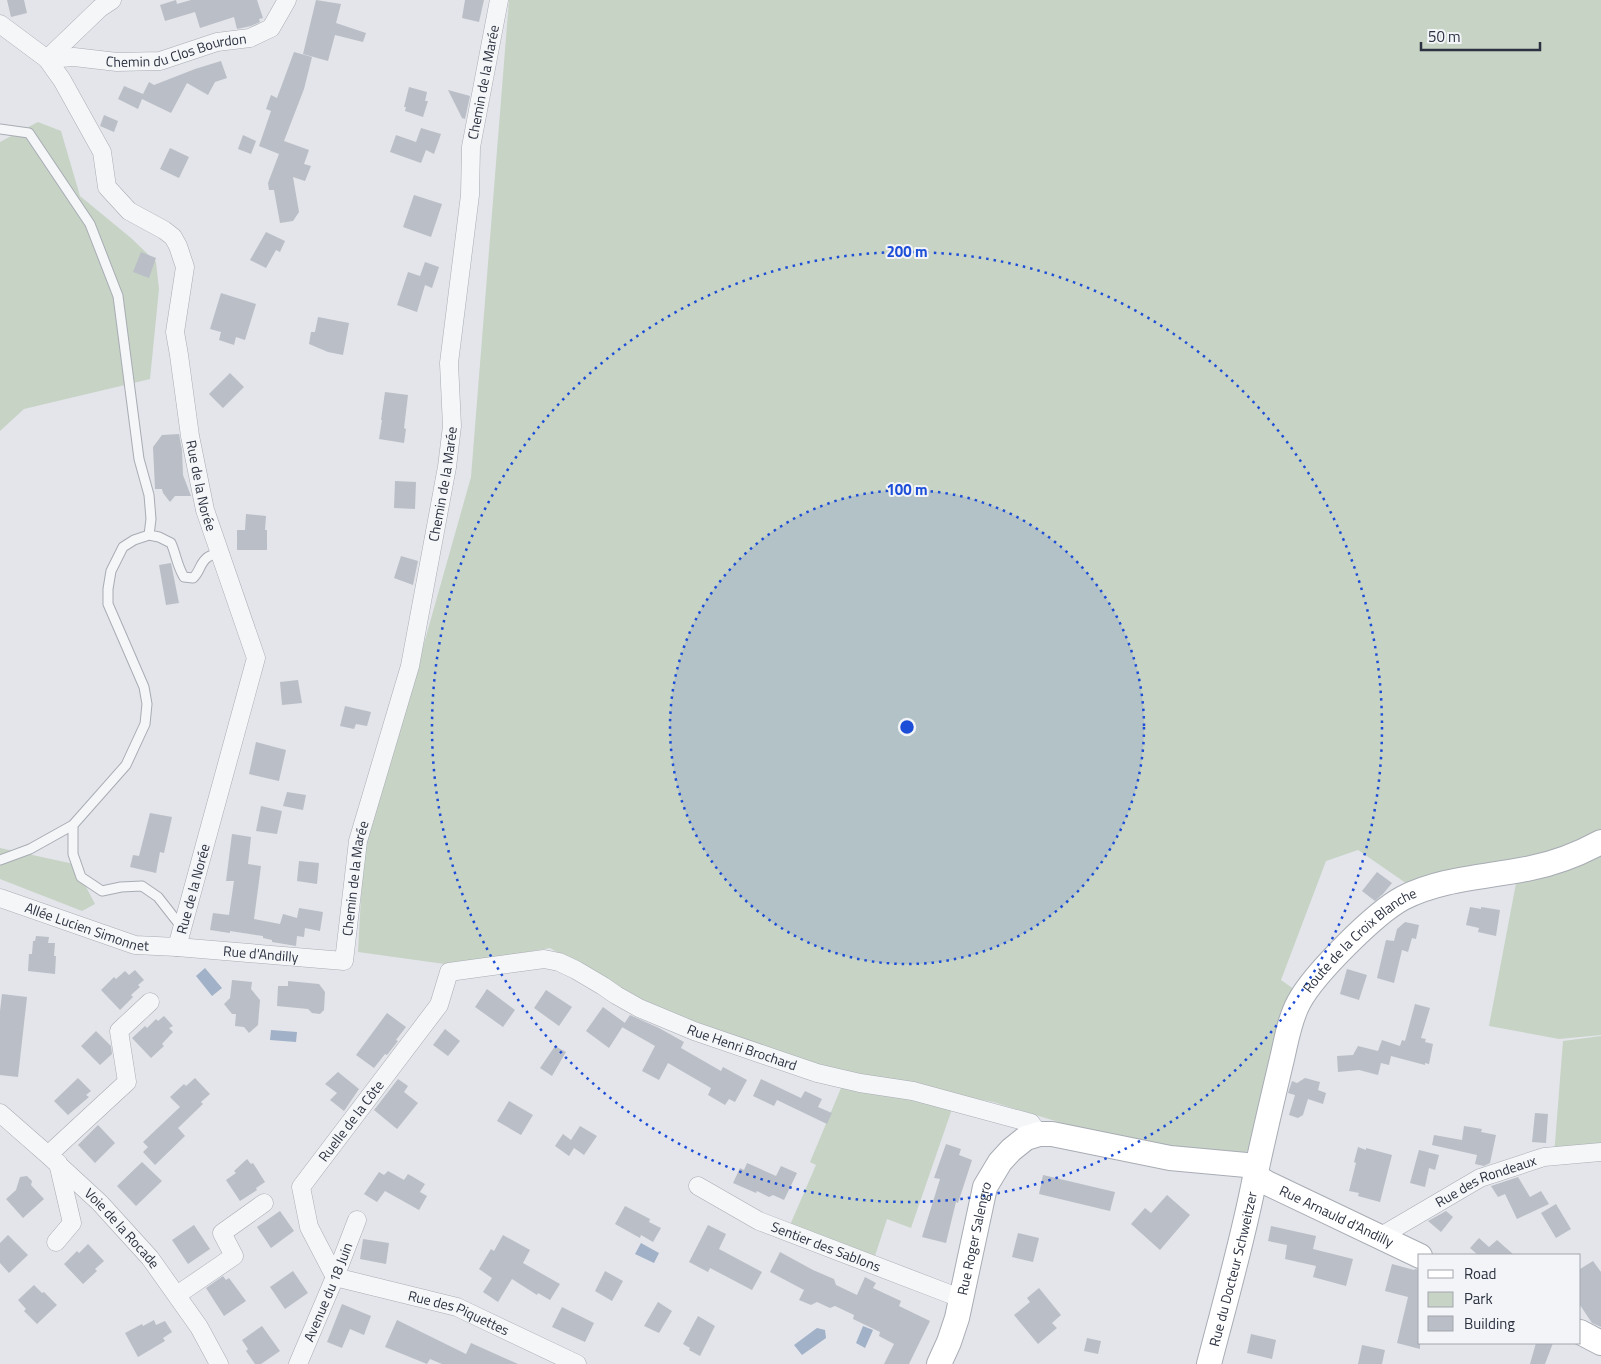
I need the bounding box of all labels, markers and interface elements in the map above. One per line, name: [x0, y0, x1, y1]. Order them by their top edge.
scale bar: [1421, 20, 1540, 52]
street label: Chemin de la Marée: [462, 23, 504, 141]
text: 50 m: [1428, 25, 1461, 48]
street label: Chemin du Clos Bourdon: [105, 28, 248, 72]
text: 200 m: [886, 240, 928, 263]
street label: Chemin de la Marée: [422, 425, 462, 543]
street label: Rue de la Norée: [181, 438, 222, 534]
text: 100 m: [886, 478, 928, 501]
centre of rings: [898, 718, 916, 736]
street label: Chemin de la Marée: [336, 818, 373, 937]
street label: Rue de la Norée: [170, 841, 215, 936]
street label: Route de la Croix Blanche: [1297, 882, 1420, 997]
street label: Allée Lucien Simonnet: [22, 897, 150, 956]
street label: Rue d'Andilly: [222, 940, 299, 967]
street label: Rue Henri Brochard: [684, 1018, 800, 1075]
street label: Ruelle de la Côte: [313, 1075, 388, 1166]
street label: Rue des Rondeaux: [1431, 1149, 1539, 1212]
street label: Rue Roger Salengro: [951, 1177, 996, 1297]
street label: Rue Arnauld d'Andilly: [1276, 1179, 1398, 1252]
street label: Voie de la Rocade: [80, 1183, 165, 1272]
street label: Rue du Docteur Schweitzer: [1203, 1189, 1262, 1349]
street label: Sentier des Sablons: [768, 1216, 884, 1277]
street label: Avenue du 18 Juin: [298, 1239, 357, 1345]
legend: [1418, 1254, 1581, 1344]
text: Road: [1464, 1262, 1496, 1285]
street label: Rue des Piquettes: [406, 1284, 513, 1340]
text: Park: [1464, 1287, 1493, 1310]
text: Building: [1464, 1312, 1515, 1335]

